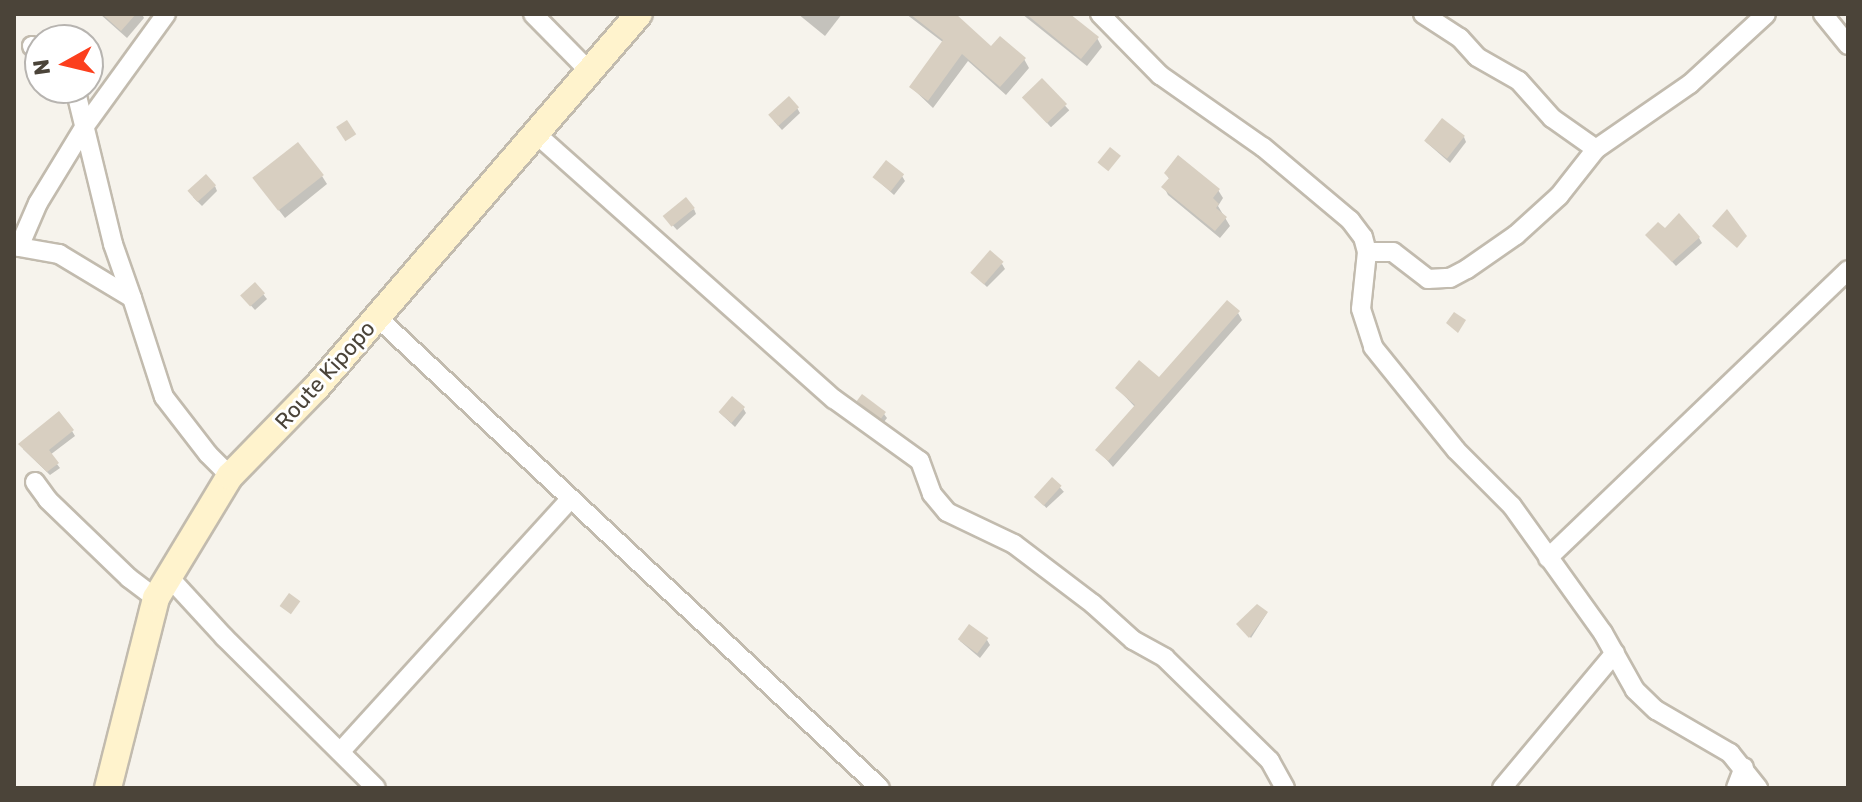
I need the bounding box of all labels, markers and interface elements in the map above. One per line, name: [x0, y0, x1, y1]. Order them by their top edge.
north arrow: [24, 24, 104, 104]
text: N: [27, 57, 56, 77]
street label: Route Kipopo: [270, 315, 380, 435]

